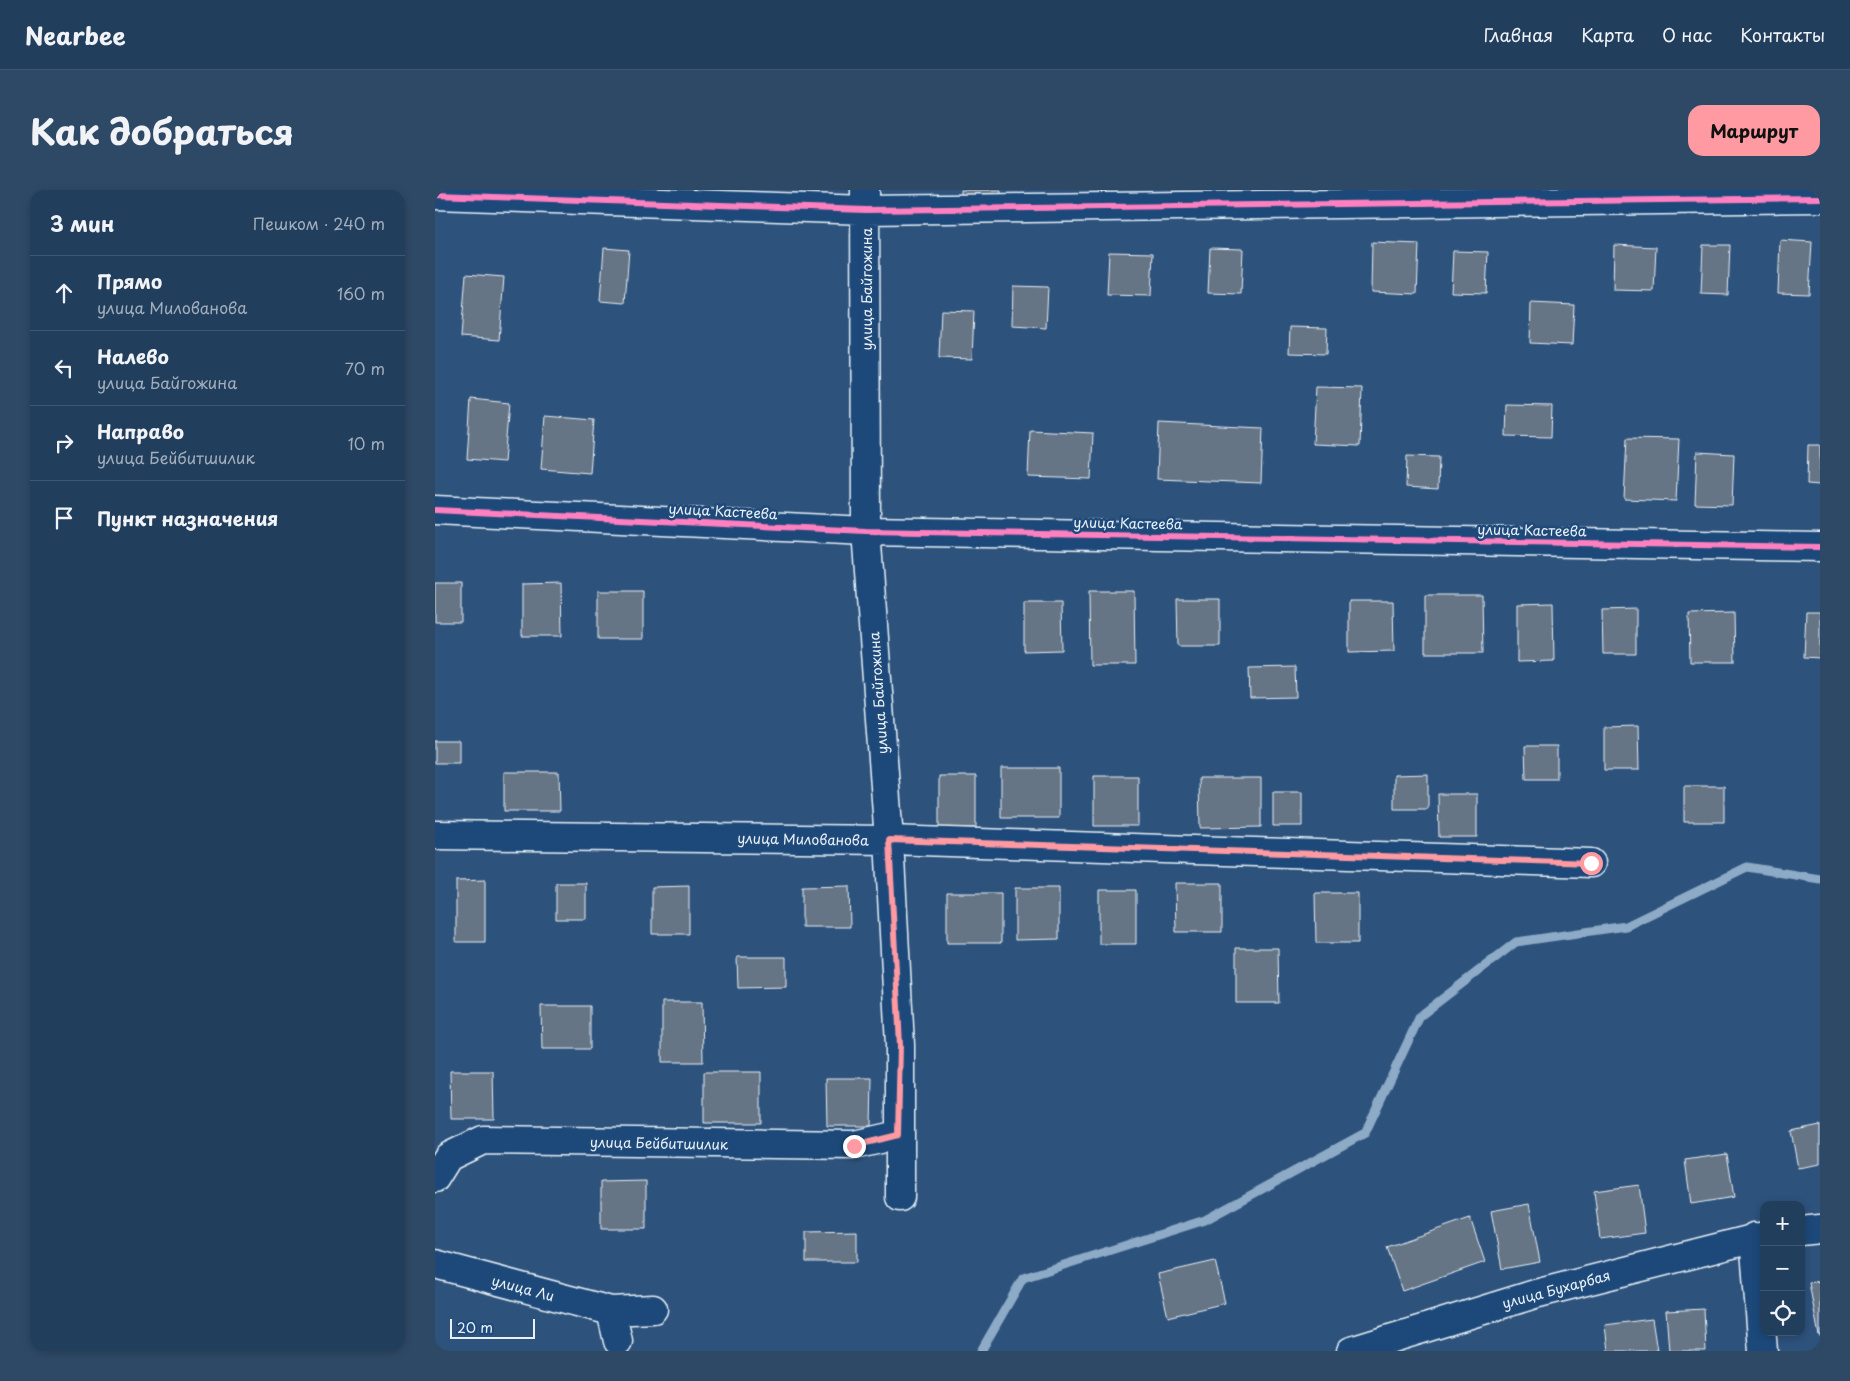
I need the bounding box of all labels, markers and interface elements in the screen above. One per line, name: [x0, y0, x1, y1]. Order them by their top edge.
text: Nearbee: [25, 17, 126, 53]
text: Главная: [1484, 21, 1553, 48]
text: Карта: [1581, 21, 1634, 48]
text: О нас: [1662, 21, 1712, 48]
text: Контакты: [1740, 21, 1825, 48]
text: Как добраться: [30, 104, 294, 157]
button: Маршрут: [1688, 105, 1820, 156]
text: 3 мин: [50, 207, 114, 239]
text: Пешком · 240 m: [253, 211, 385, 235]
street label: улица Байгожина: [856, 227, 877, 350]
text: Прямо: [97, 267, 162, 295]
icon: ahead: [50, 279, 78, 307]
text: 160 m: [337, 281, 385, 305]
text: улица Милованова: [97, 295, 247, 319]
text: Налево: [97, 342, 169, 370]
icon: left: [50, 354, 78, 382]
text: 70 m: [345, 356, 385, 380]
text: улица Байгожина: [97, 370, 237, 394]
text: Направо: [97, 417, 184, 445]
icon: right: [50, 429, 78, 457]
text: 10 m: [348, 431, 385, 455]
text: улица Бейбитшилик: [97, 445, 255, 469]
street label: улица Кастеева: [668, 498, 778, 524]
icon: arrive: [50, 504, 78, 532]
text: Пункт назначения: [97, 504, 278, 532]
street label: улица Кастеева: [1073, 512, 1183, 534]
street label: улица Кастеева: [1477, 519, 1587, 541]
street label: улица Байгожина: [863, 631, 893, 755]
street label: улица Милованова: [737, 827, 869, 851]
route start: [1580, 852, 1603, 875]
street label: улица Бейбитшилик: [590, 1131, 729, 1155]
route end: [843, 1135, 866, 1158]
map controls: [1760, 1201, 1805, 1336]
button: +: [1760, 1201, 1805, 1246]
button: −: [1760, 1246, 1805, 1291]
street label: улица Бухарбая: [1499, 1264, 1613, 1314]
street label: улица Ли: [489, 1270, 557, 1306]
button: locate: [1760, 1291, 1805, 1336]
scale bar: [450, 1316, 535, 1339]
text: 20 m: [457, 1317, 493, 1338]

